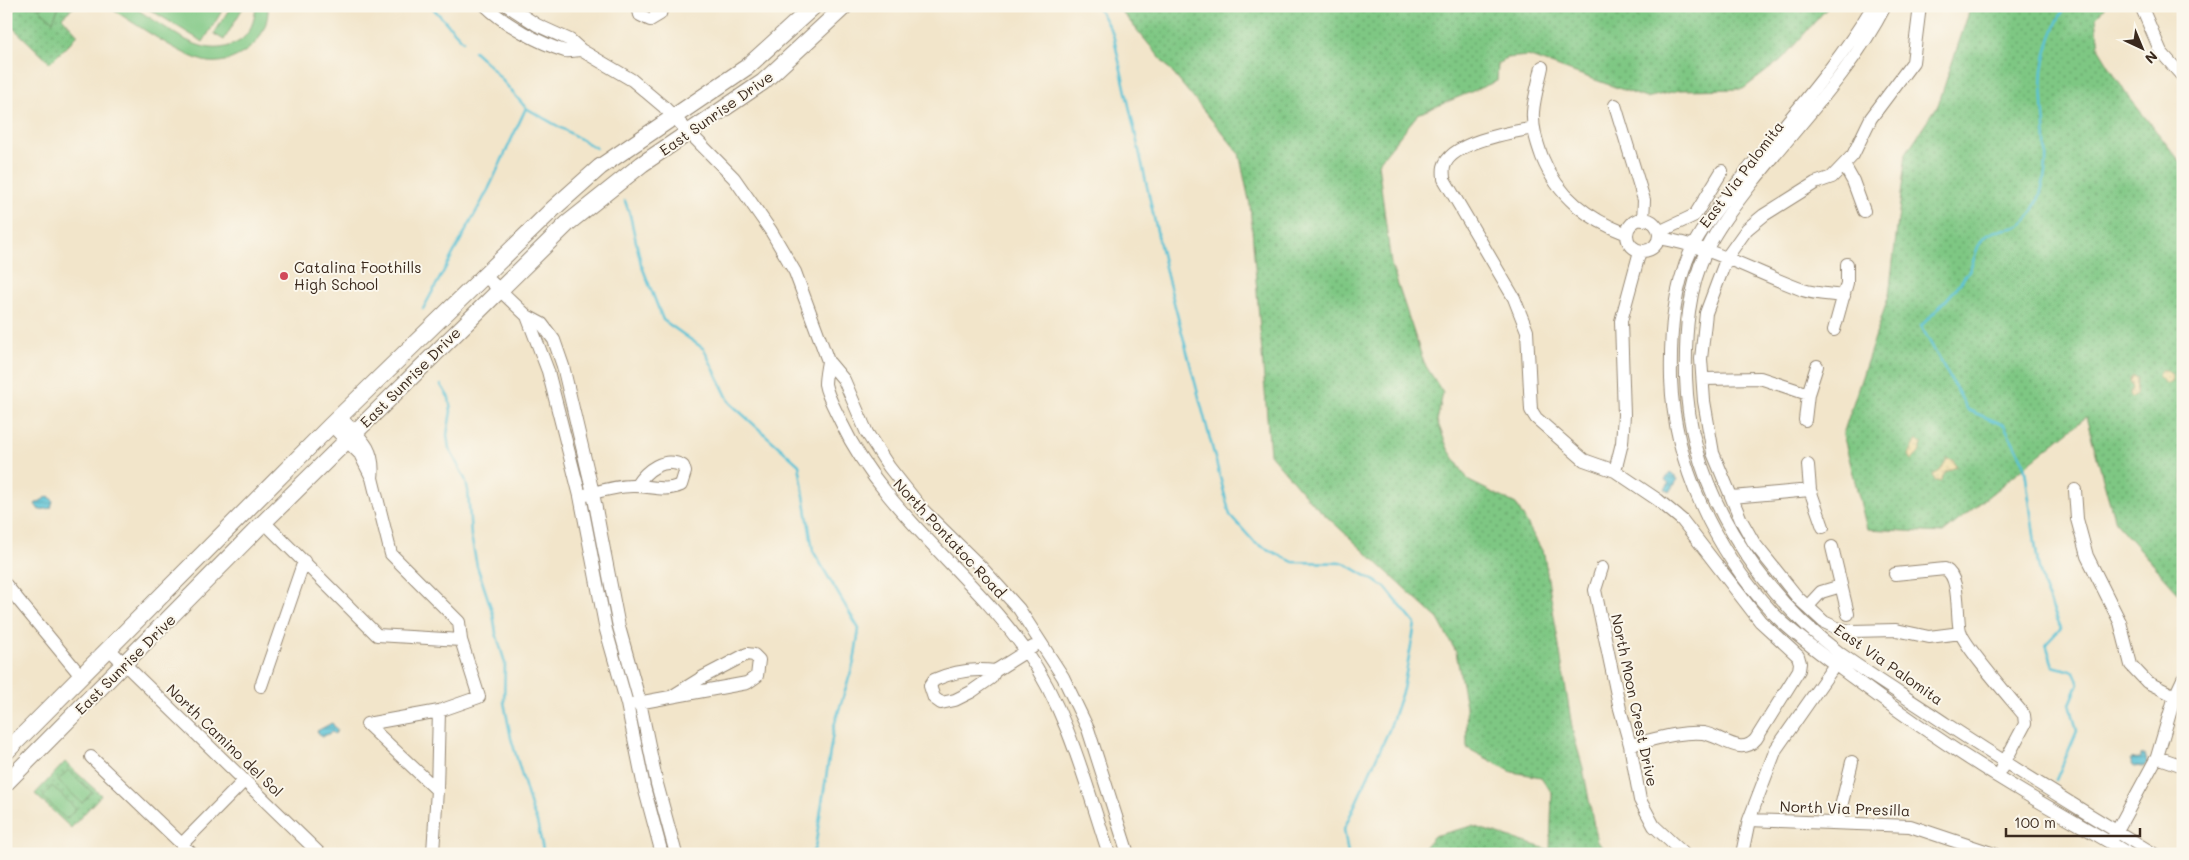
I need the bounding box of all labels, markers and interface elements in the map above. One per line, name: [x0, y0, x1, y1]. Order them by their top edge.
north arrow: [2116, 22, 2166, 72]
text: N: [2141, 47, 2162, 68]
street label: East Sunrise Drive: [655, 66, 777, 160]
street label: East Via Palomita: [1694, 117, 1788, 231]
place label: Catalina Foothills High School: [294, 257, 421, 294]
marker: Catalina Foothills High School: [278, 270, 290, 282]
street label: East Sunrise Drive: [355, 322, 465, 432]
street label: North Pontatoc Road: [889, 474, 1011, 602]
street label: East Sunrise Drive: [70, 609, 180, 719]
street label: North Moon Crest Drive: [1607, 612, 1663, 788]
street label: East Via Palomita: [1831, 619, 1947, 709]
street label: North Camino del Sol: [163, 679, 287, 801]
street label: North Via Presilla: [1779, 796, 1911, 820]
scale bar: [2006, 805, 2140, 837]
text: 100 m: [2014, 812, 2056, 832]

